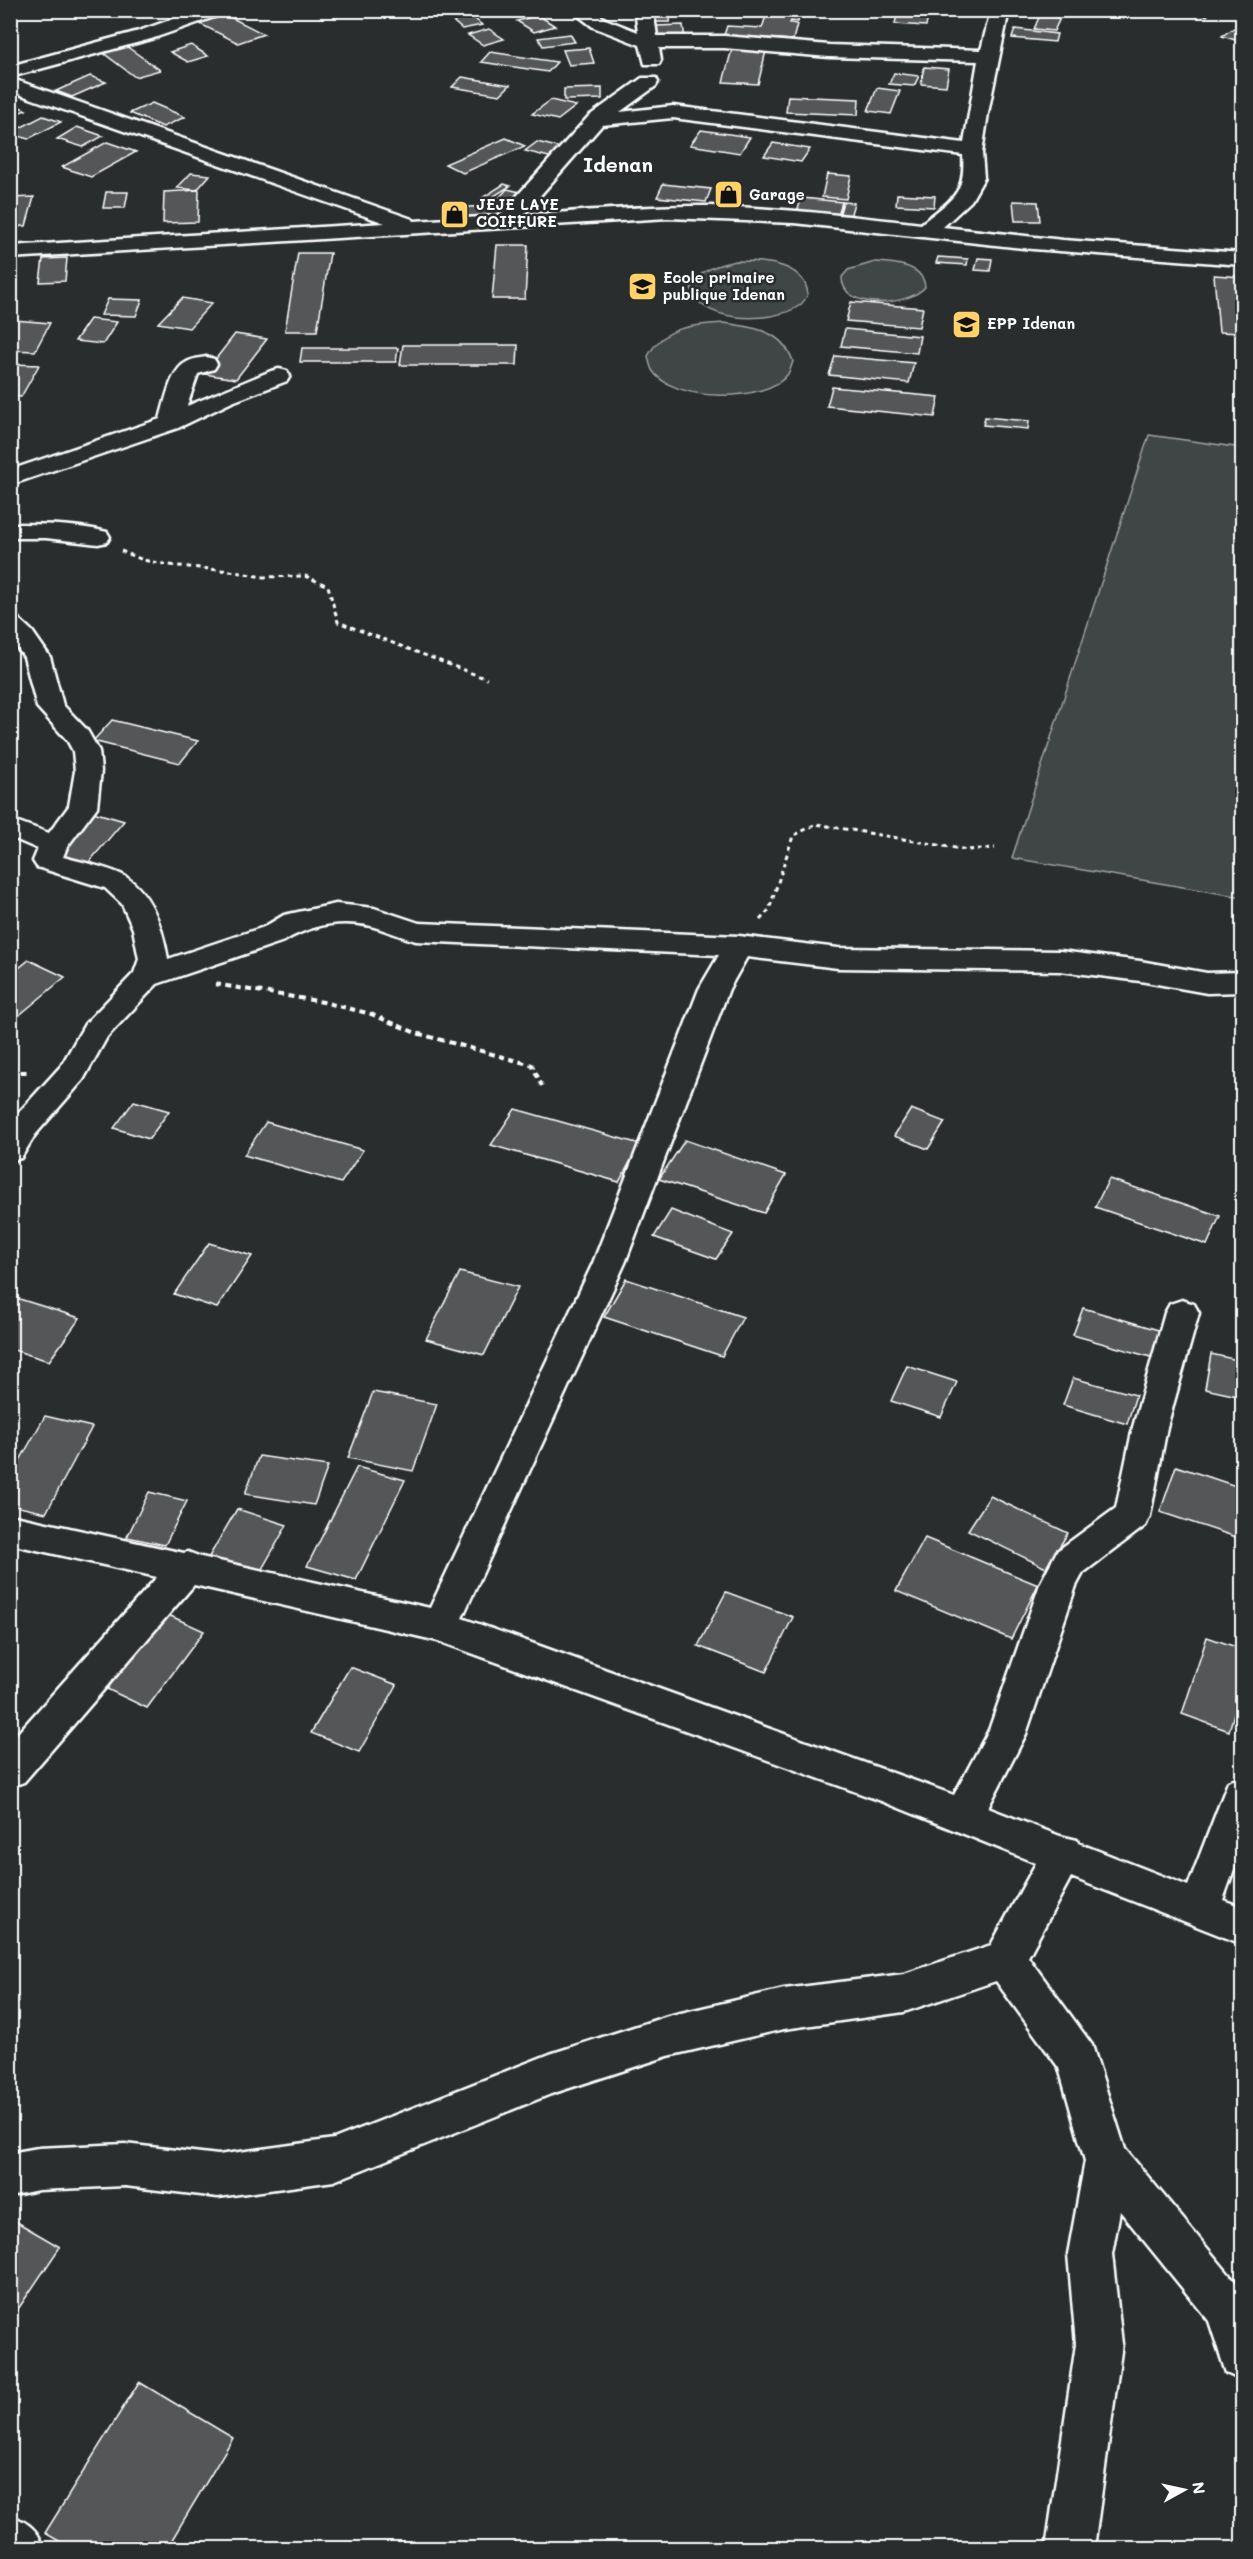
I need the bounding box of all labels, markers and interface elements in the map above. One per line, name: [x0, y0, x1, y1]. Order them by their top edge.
district label: Idenan: [583, 151, 653, 177]
shop icon: Garage: [712, 179, 744, 211]
place label: Garage: [749, 184, 805, 204]
place label: JEJE LAYE COIFFURE: [476, 194, 559, 231]
shop icon: JEJE LAYE COIFFURE: [439, 198, 471, 230]
place label: Ecole primaire publique Idenan: [663, 267, 785, 304]
school or university icon: Ecole primaire publique Idenan: [626, 271, 658, 303]
school or university icon: EPP Idenan: [950, 308, 982, 340]
place label: EPP Idenan: [987, 313, 1075, 333]
north arrow: [1154, 2460, 1214, 2520]
text: N: [1188, 2480, 1211, 2495]

